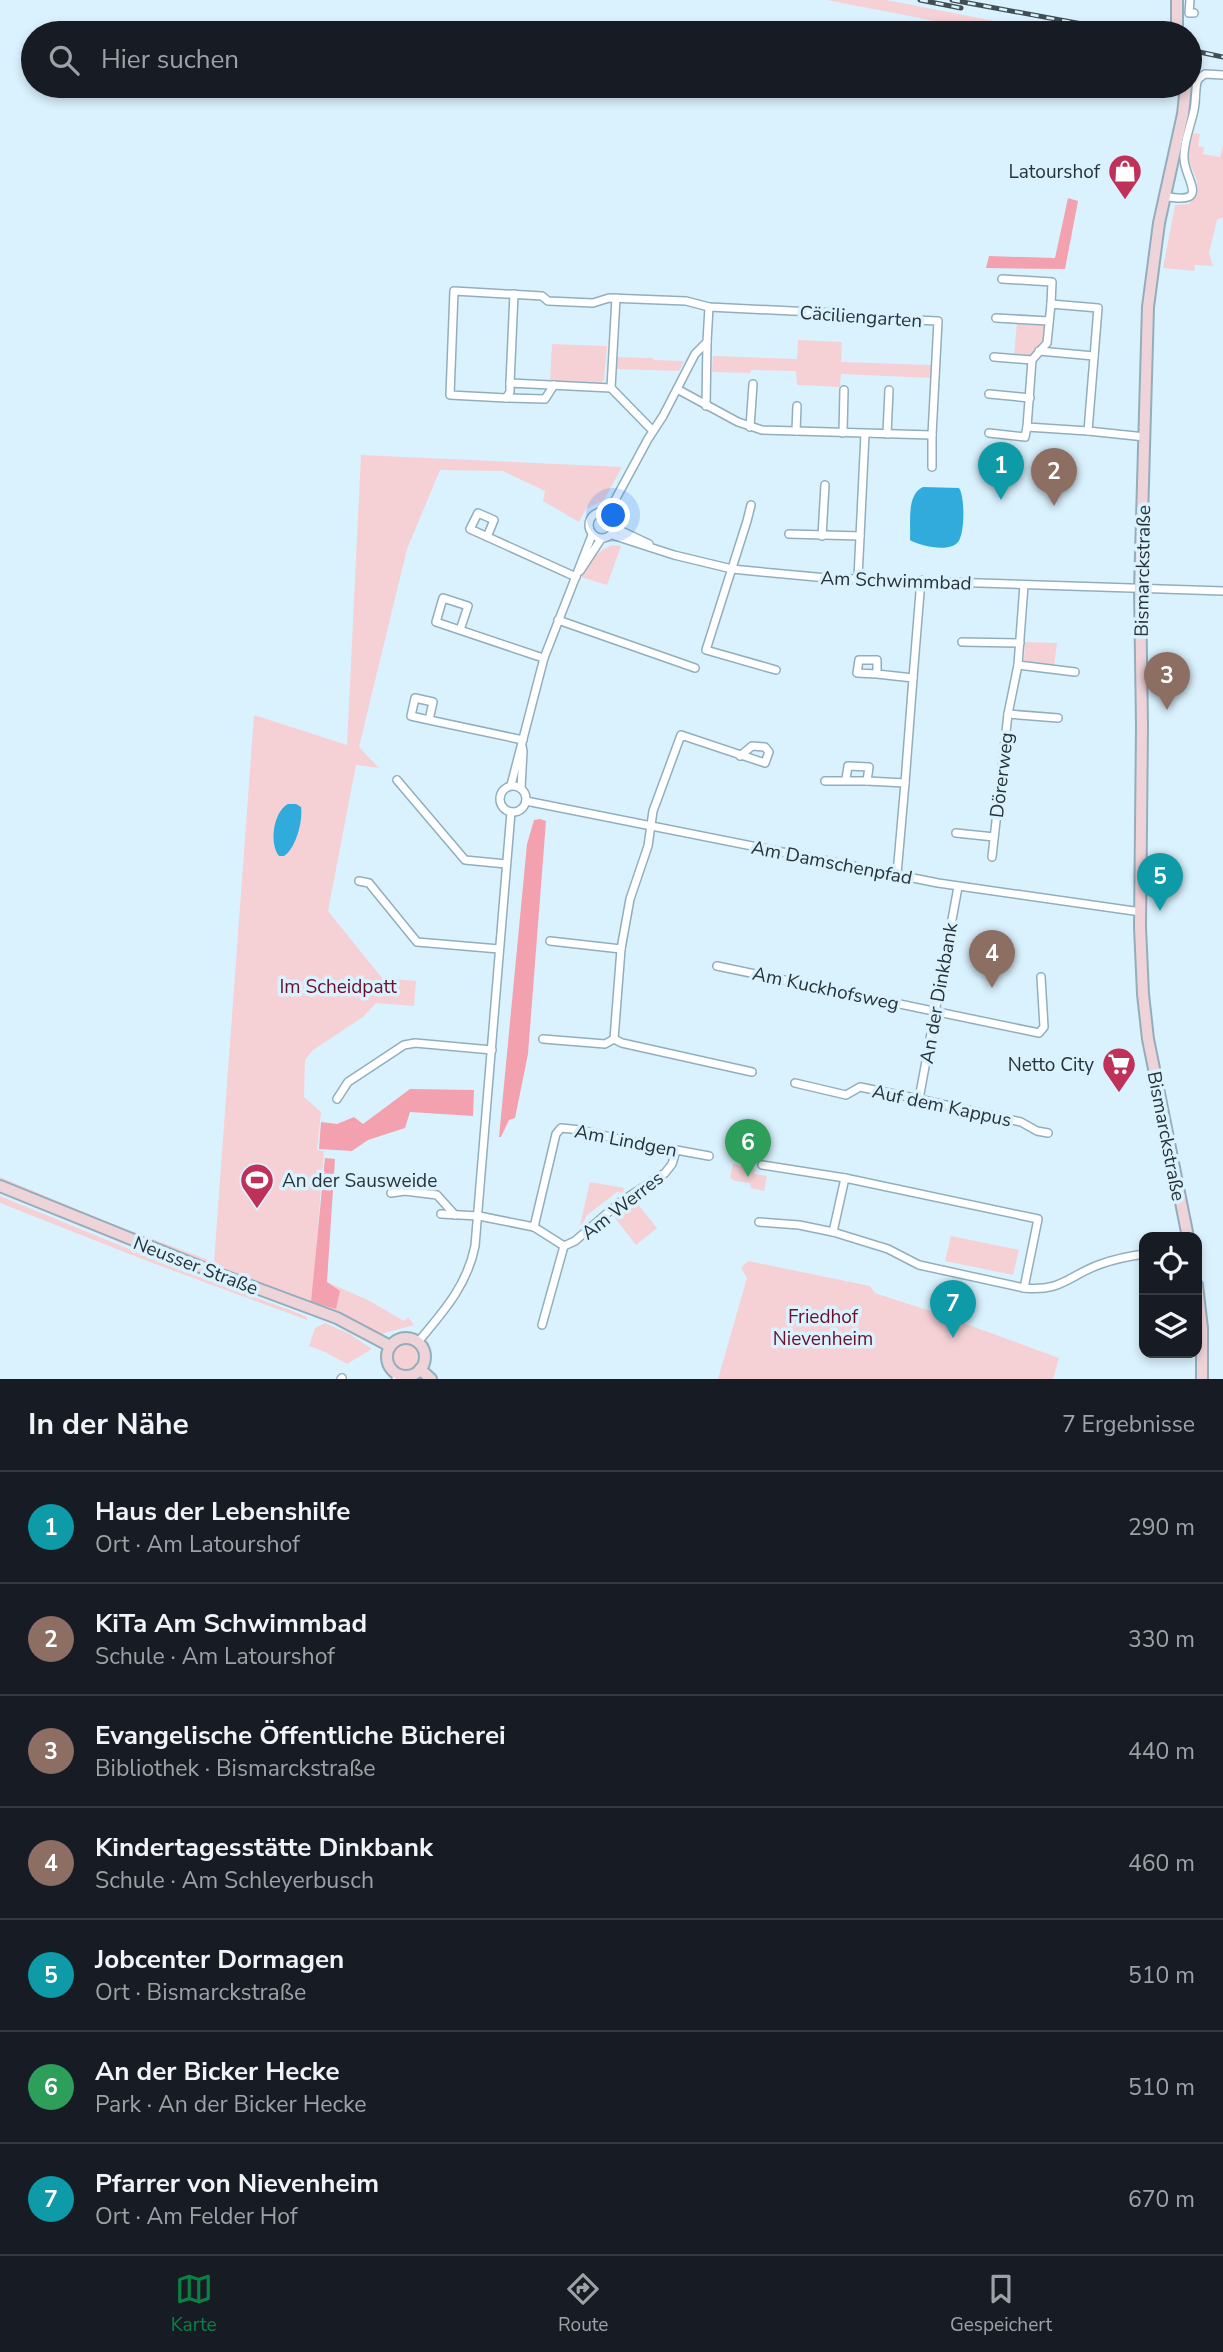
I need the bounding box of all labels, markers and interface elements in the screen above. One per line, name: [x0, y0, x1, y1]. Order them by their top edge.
search box: [21, 21, 1202, 98]
icon: search: [45, 41, 83, 79]
text: Hier suchen: [101, 42, 239, 77]
shop icon: Latourshof: [1106, 152, 1144, 201]
place label: Latourshof: [1008, 159, 1101, 185]
street label: Cäciliengarten: [799, 300, 923, 334]
pin: 1: [978, 442, 1024, 500]
pin: 2: [1031, 448, 1077, 506]
your location: [596, 498, 630, 532]
street label: Bismarckstraße: [1129, 505, 1157, 637]
street label: Am Schwimmbad: [820, 565, 972, 597]
pin: 3: [1144, 652, 1190, 710]
street label: Dörerweg: [984, 731, 1020, 819]
street label: Am Damschenpfad: [749, 835, 914, 891]
pin: 5: [1137, 853, 1183, 911]
street label: An der Dinkbank: [914, 920, 964, 1066]
pin: 4: [969, 930, 1015, 988]
street label: Am Kuckhofsweg: [750, 961, 901, 1017]
park label: Im Scheidpatt: [279, 974, 397, 1000]
supermarket icon: Netto City: [1100, 1045, 1138, 1094]
place label: Netto City: [1008, 1052, 1094, 1078]
street label: Bismarckstraße: [1141, 1069, 1191, 1203]
street label: Auf dem Kappus: [870, 1079, 1014, 1133]
street label: Am Lindgen: [572, 1118, 679, 1164]
pin: 6: [725, 1119, 771, 1177]
sports icon: An der Sausweide: [238, 1161, 276, 1210]
street label: Am Werres: [576, 1165, 669, 1246]
place label: An der Sausweide: [282, 1168, 437, 1194]
street label: Neusser Straße: [129, 1230, 262, 1302]
map controls: [1139, 1232, 1202, 1358]
button: locate: [1139, 1232, 1202, 1295]
pin: 7: [930, 1280, 976, 1338]
button: layers: [1139, 1295, 1202, 1358]
park label: Friedhof Nievenheim: [773, 1304, 873, 1352]
text: In der Nähe: [28, 1404, 189, 1445]
text: 7 Ergebnisse: [1062, 1409, 1195, 1440]
text: Haus der Lebenshilfe: [95, 1494, 350, 1529]
text: 1: [44, 1512, 58, 1543]
text: 290 m: [1128, 1512, 1195, 1543]
text: Ort · Am Latourshof: [95, 1529, 300, 1560]
text: KiTa Am Schwimmbad: [95, 1606, 367, 1641]
text: 2: [44, 1624, 58, 1655]
text: 330 m: [1128, 1624, 1195, 1655]
text: Schule · Am Latourshof: [95, 1641, 335, 1672]
text: Evangelische Öffentliche Bücherei: [95, 1718, 506, 1753]
text: 3: [44, 1736, 58, 1767]
text: 440 m: [1128, 1736, 1195, 1767]
text: Bibliothek · Bismarckstraße: [95, 1753, 376, 1784]
text: Kindertagesstätte Dinkbank: [95, 1830, 433, 1865]
text: 4: [44, 1848, 58, 1879]
text: 460 m: [1128, 1848, 1195, 1879]
text: Schule · Am Schleyerbusch: [95, 1865, 374, 1896]
text: Jobcenter Dormagen: [95, 1942, 344, 1977]
text: 5: [44, 1960, 58, 1991]
text: 510 m: [1128, 1960, 1195, 1991]
text: Ort · Bismarckstraße: [95, 1977, 306, 2008]
text: An der Bicker Hecke: [95, 2054, 339, 2089]
text: 6: [44, 2072, 58, 2103]
text: 510 m: [1128, 2072, 1195, 2103]
text: Park · An der Bicker Hecke: [95, 2089, 366, 2120]
text: Pfarrer von Nievenheim: [95, 2166, 379, 2201]
text: 7: [44, 2184, 58, 2215]
text: 670 m: [1128, 2184, 1195, 2215]
text: Ort · Am Felder Hof: [95, 2201, 298, 2232]
tab: Karte: [171, 2270, 217, 2338]
tab: Route: [558, 2270, 608, 2338]
tab: Gespeichert: [950, 2270, 1052, 2338]

